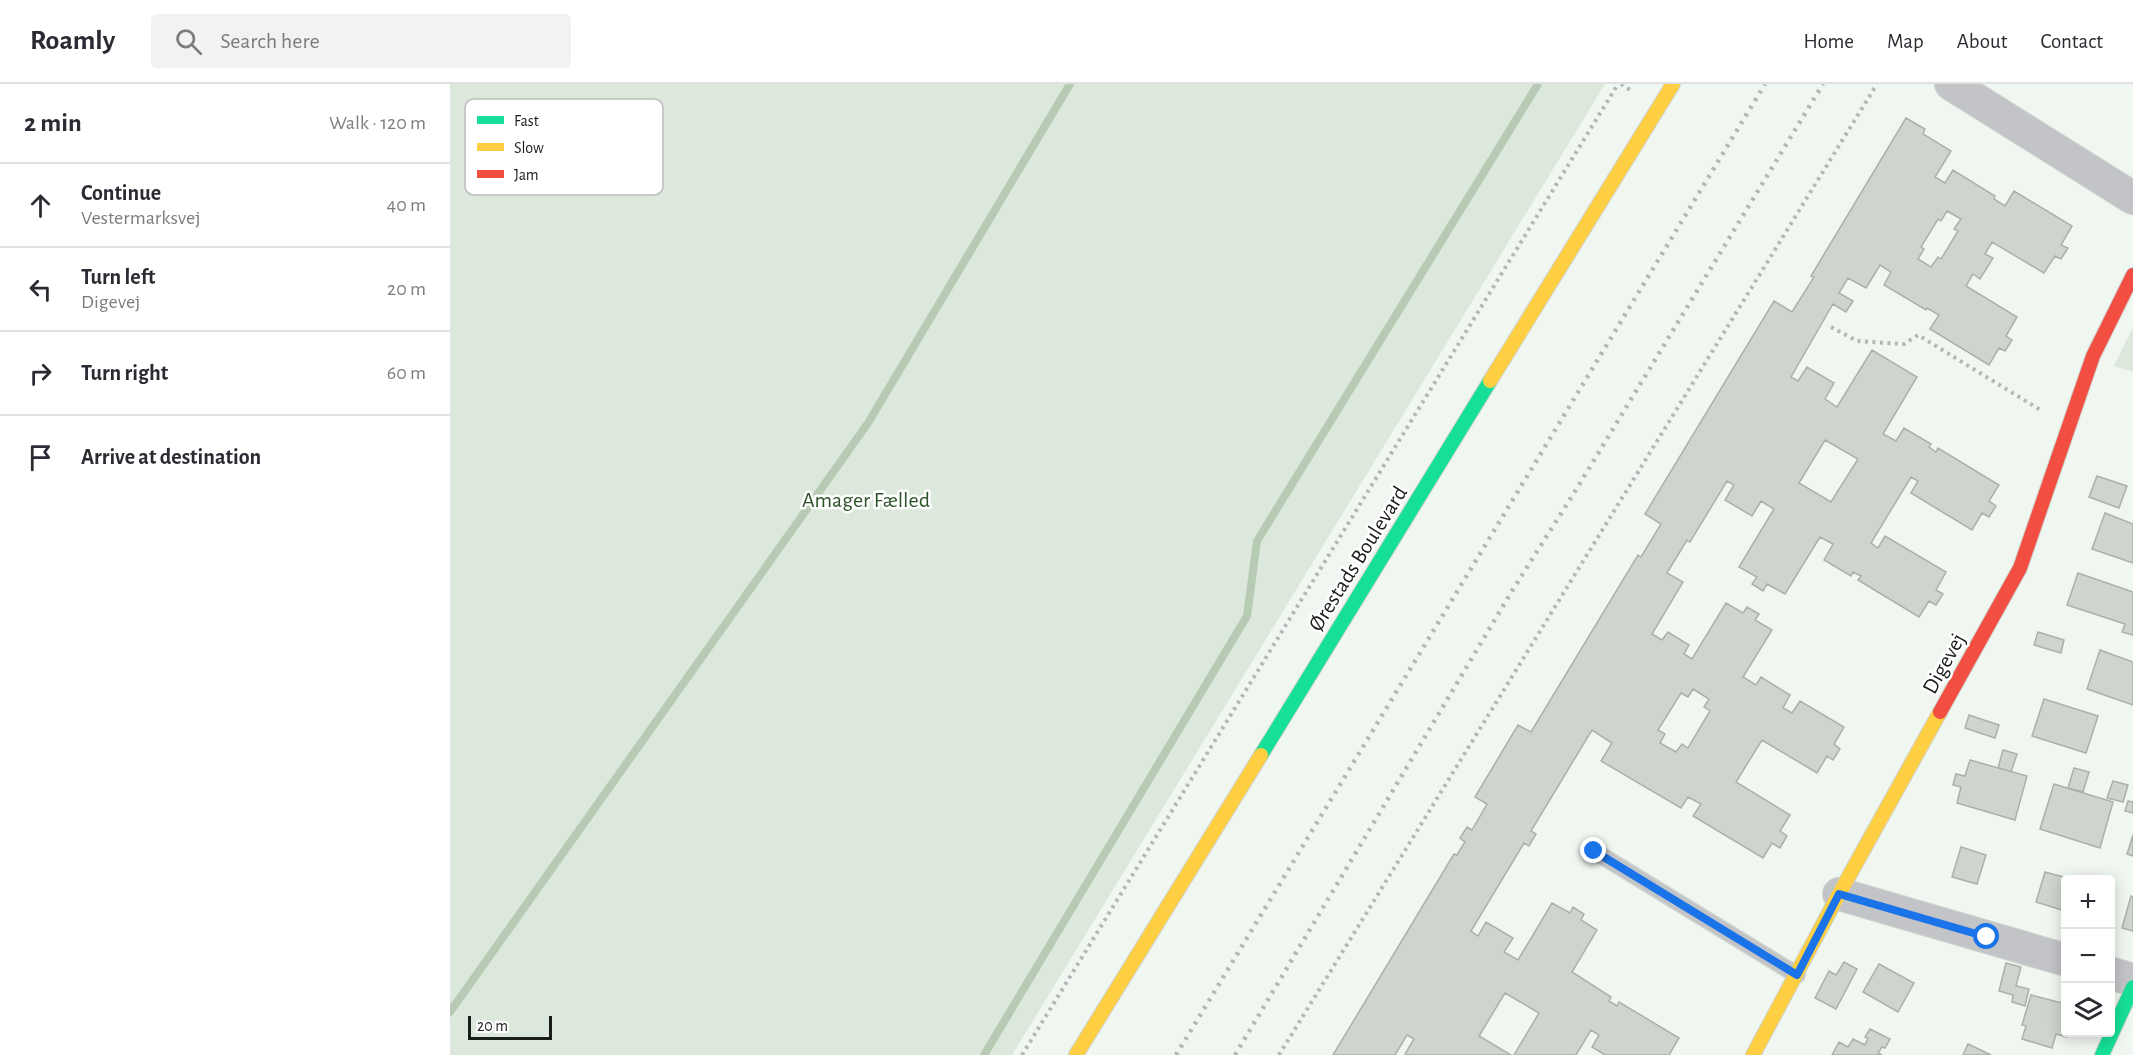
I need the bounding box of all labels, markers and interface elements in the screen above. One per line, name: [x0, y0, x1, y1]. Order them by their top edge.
search box: [151, 14, 571, 68]
icon: search: [172, 25, 205, 58]
text: Roamly: [30, 27, 115, 55]
text: Search here: [220, 30, 320, 52]
text: Home: [1803, 31, 1854, 52]
text: Map: [1887, 31, 1924, 52]
text: About: [1957, 31, 2007, 52]
text: Contact: [2040, 31, 2103, 52]
legend: [465, 99, 663, 195]
text: 2 min: [24, 110, 82, 136]
text: Walk · 120 m: [329, 113, 426, 133]
text: Fast: [514, 113, 539, 129]
text: Slow: [514, 140, 544, 156]
text: Jam: [514, 167, 539, 183]
text: Continue: [81, 182, 161, 204]
icon: ahead: [24, 189, 57, 222]
text: 40 m: [387, 195, 426, 215]
text: Vestermarksvej: [81, 208, 201, 228]
text: Turn left: [81, 266, 155, 288]
icon: left: [24, 273, 57, 306]
text: 20 m: [387, 279, 426, 299]
text: Digevej: [81, 292, 140, 312]
icon: right: [24, 357, 57, 390]
text: Turn right: [81, 362, 168, 384]
text: 60 m: [387, 363, 426, 383]
icon: arrive: [24, 441, 57, 474]
text: Arrive at destination: [81, 446, 261, 468]
street label: Ørestads Boulevard: [1304, 482, 1411, 635]
park label: Amager Fælled: [802, 489, 930, 511]
street label: Digevej: [1918, 630, 1969, 697]
route end: [1580, 837, 1606, 863]
map controls: [2061, 875, 2115, 1037]
button: +: [2061, 875, 2115, 929]
route start: [1973, 923, 1999, 949]
button: −: [2061, 929, 2115, 983]
button: layers: [2061, 983, 2115, 1037]
scale bar: [468, 1013, 552, 1040]
text: 20 m: [477, 1018, 508, 1034]

